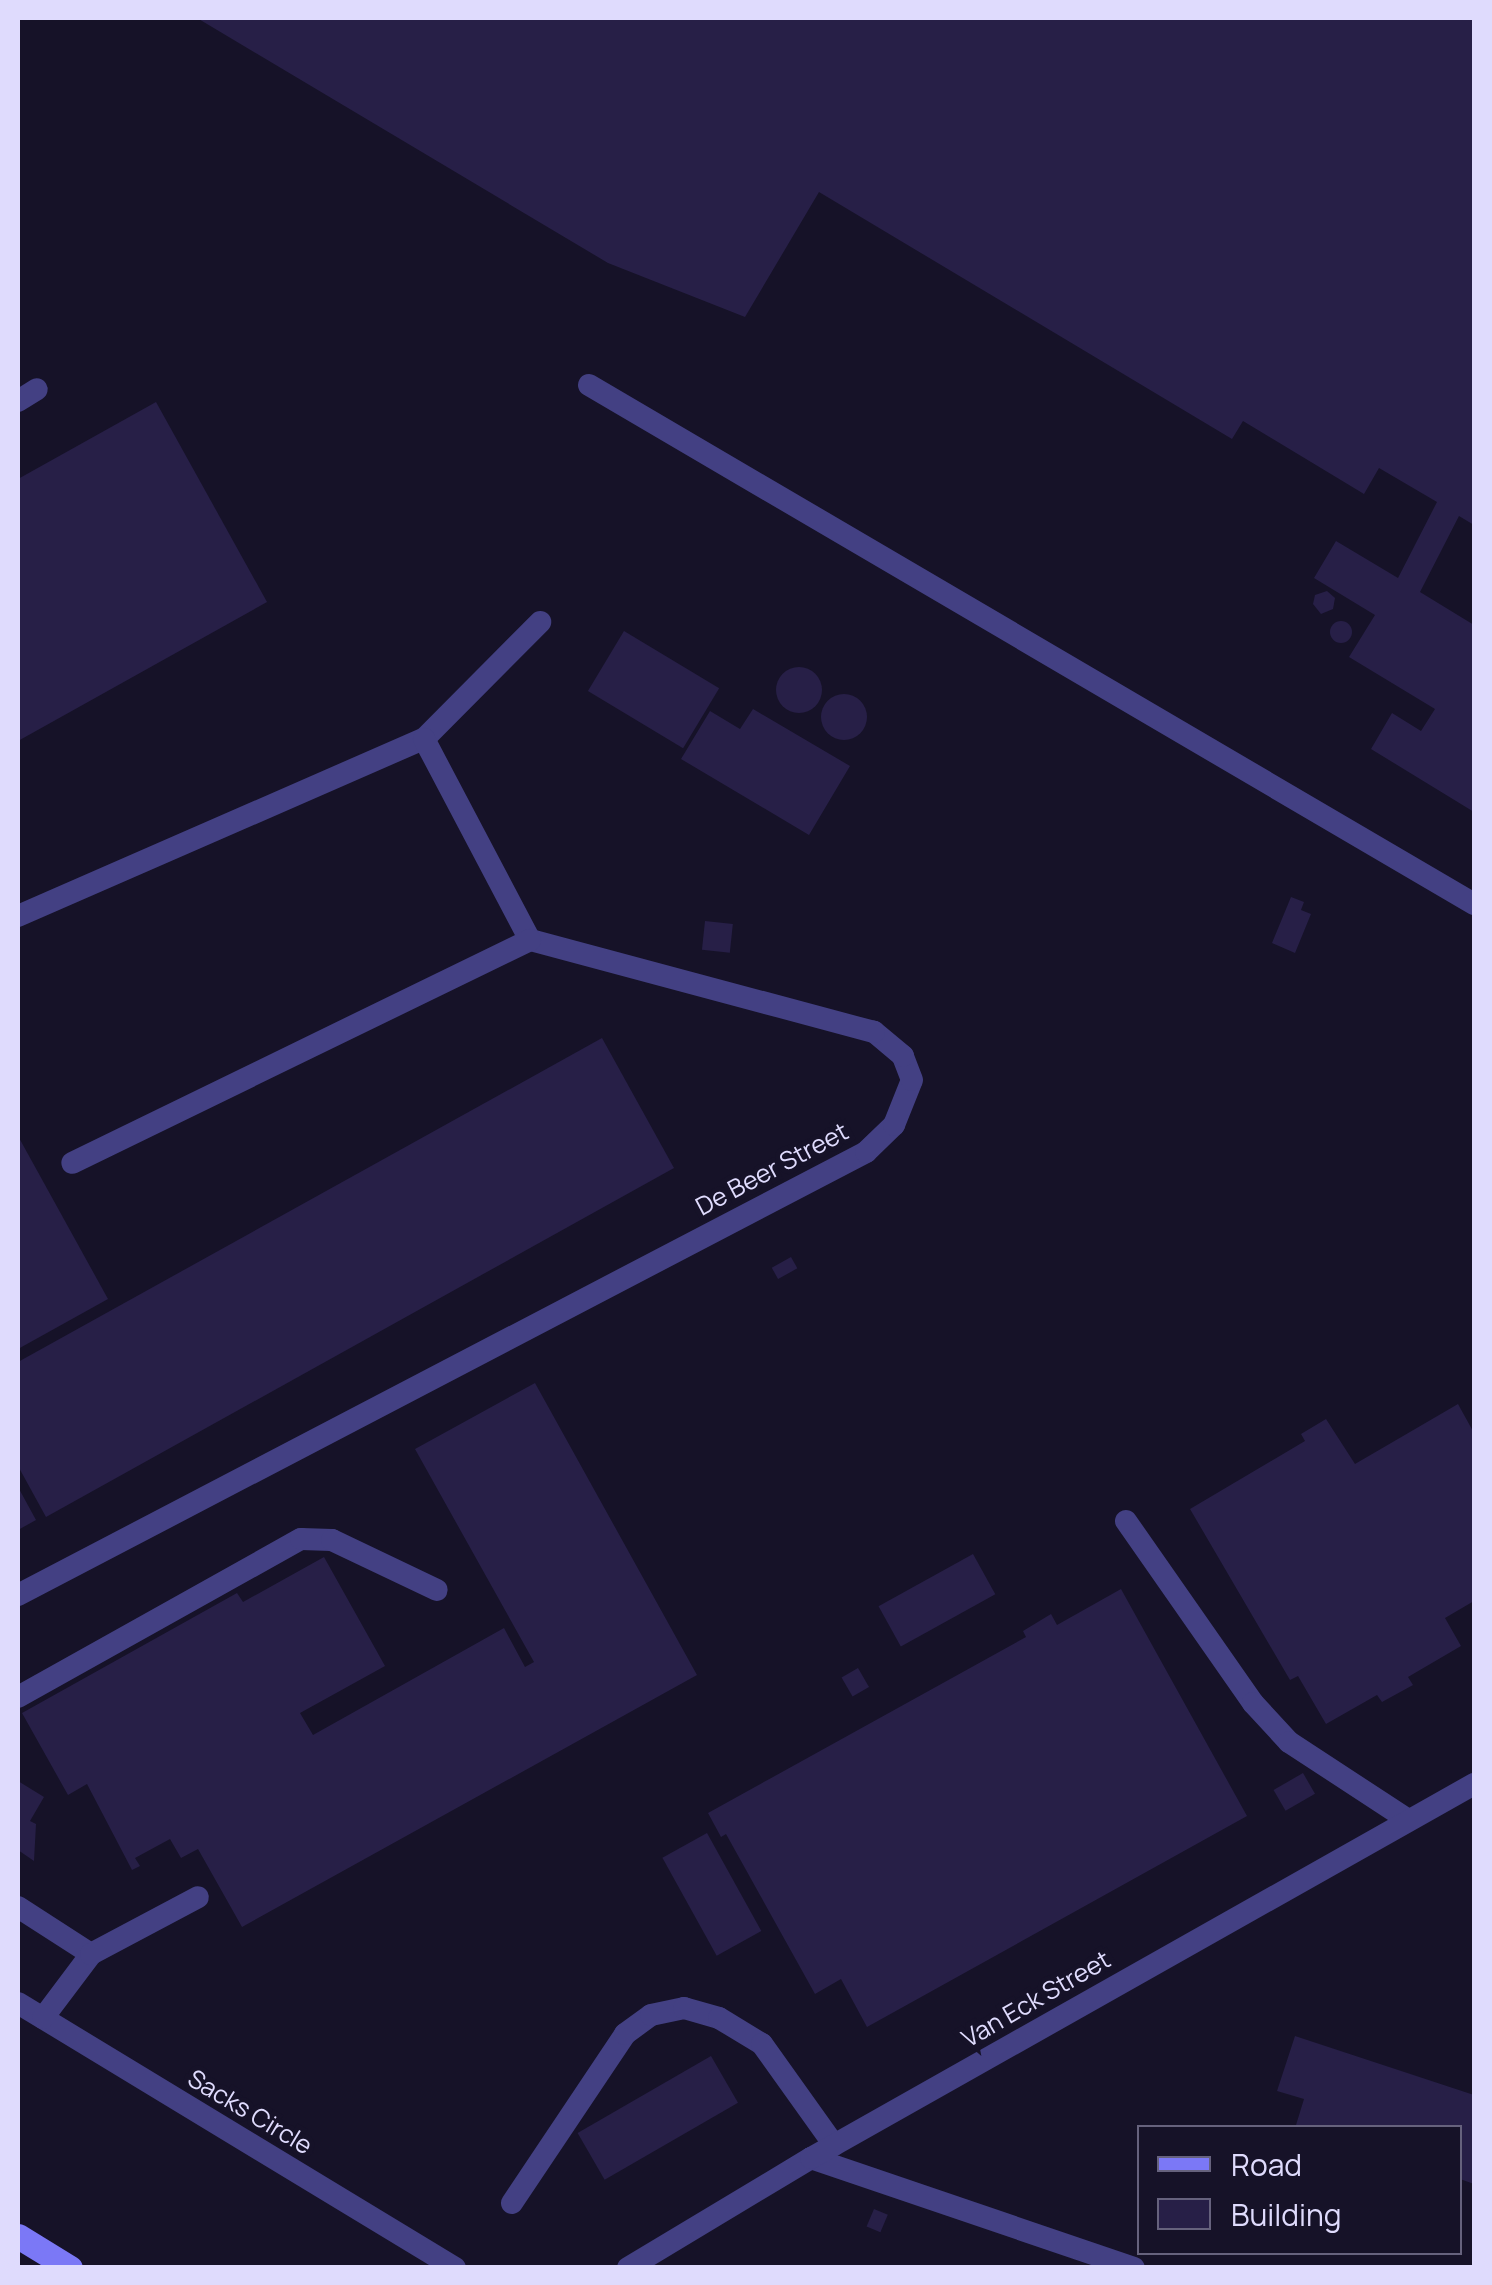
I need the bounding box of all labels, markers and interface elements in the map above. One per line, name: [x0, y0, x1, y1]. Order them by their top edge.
street label: De Beer Street: [691, 1116, 853, 1222]
street label: Van Eck Street: [956, 1944, 1116, 2054]
street label: Sacks Circle: [182, 2063, 318, 2161]
legend: [1137, 2125, 1462, 2255]
text: Road: [1231, 2144, 1302, 2185]
text: Building: [1231, 2194, 1342, 2235]

